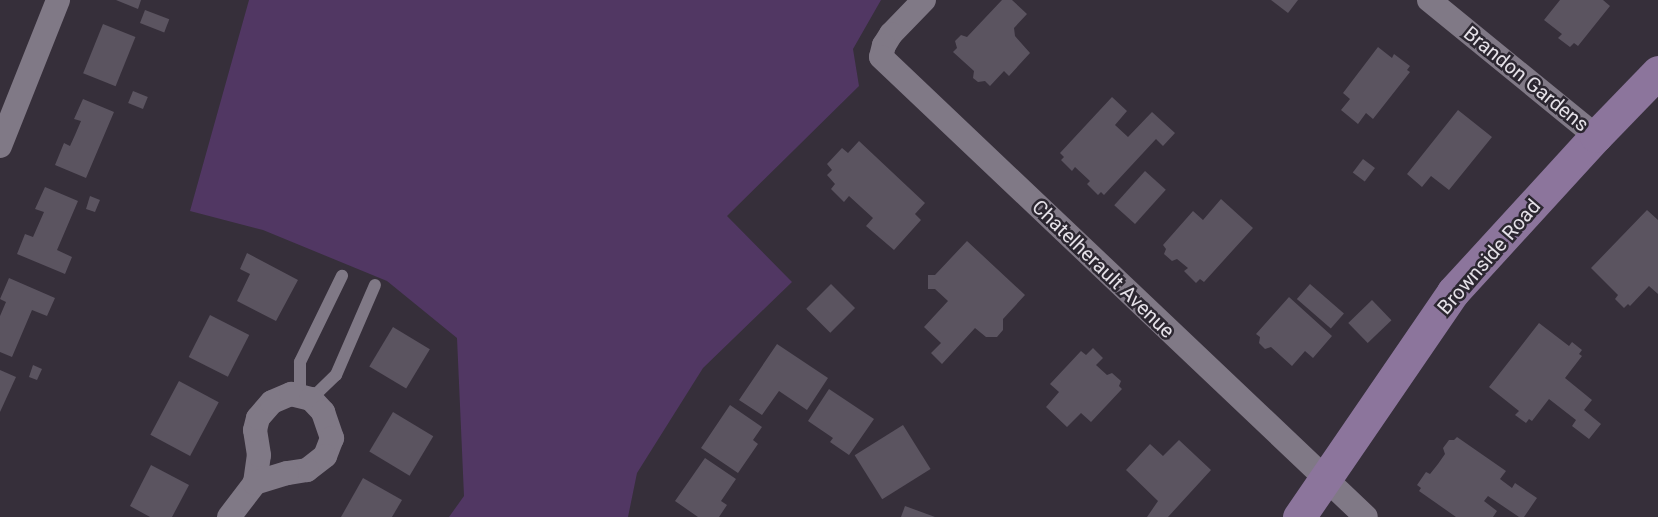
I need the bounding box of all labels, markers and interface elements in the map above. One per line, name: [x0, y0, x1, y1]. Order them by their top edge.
street label: Brandon Gardens: [1459, 21, 1593, 137]
street label: Chatelherault Avenue: [1027, 195, 1179, 343]
street label: Brownside Road: [1433, 195, 1545, 319]

